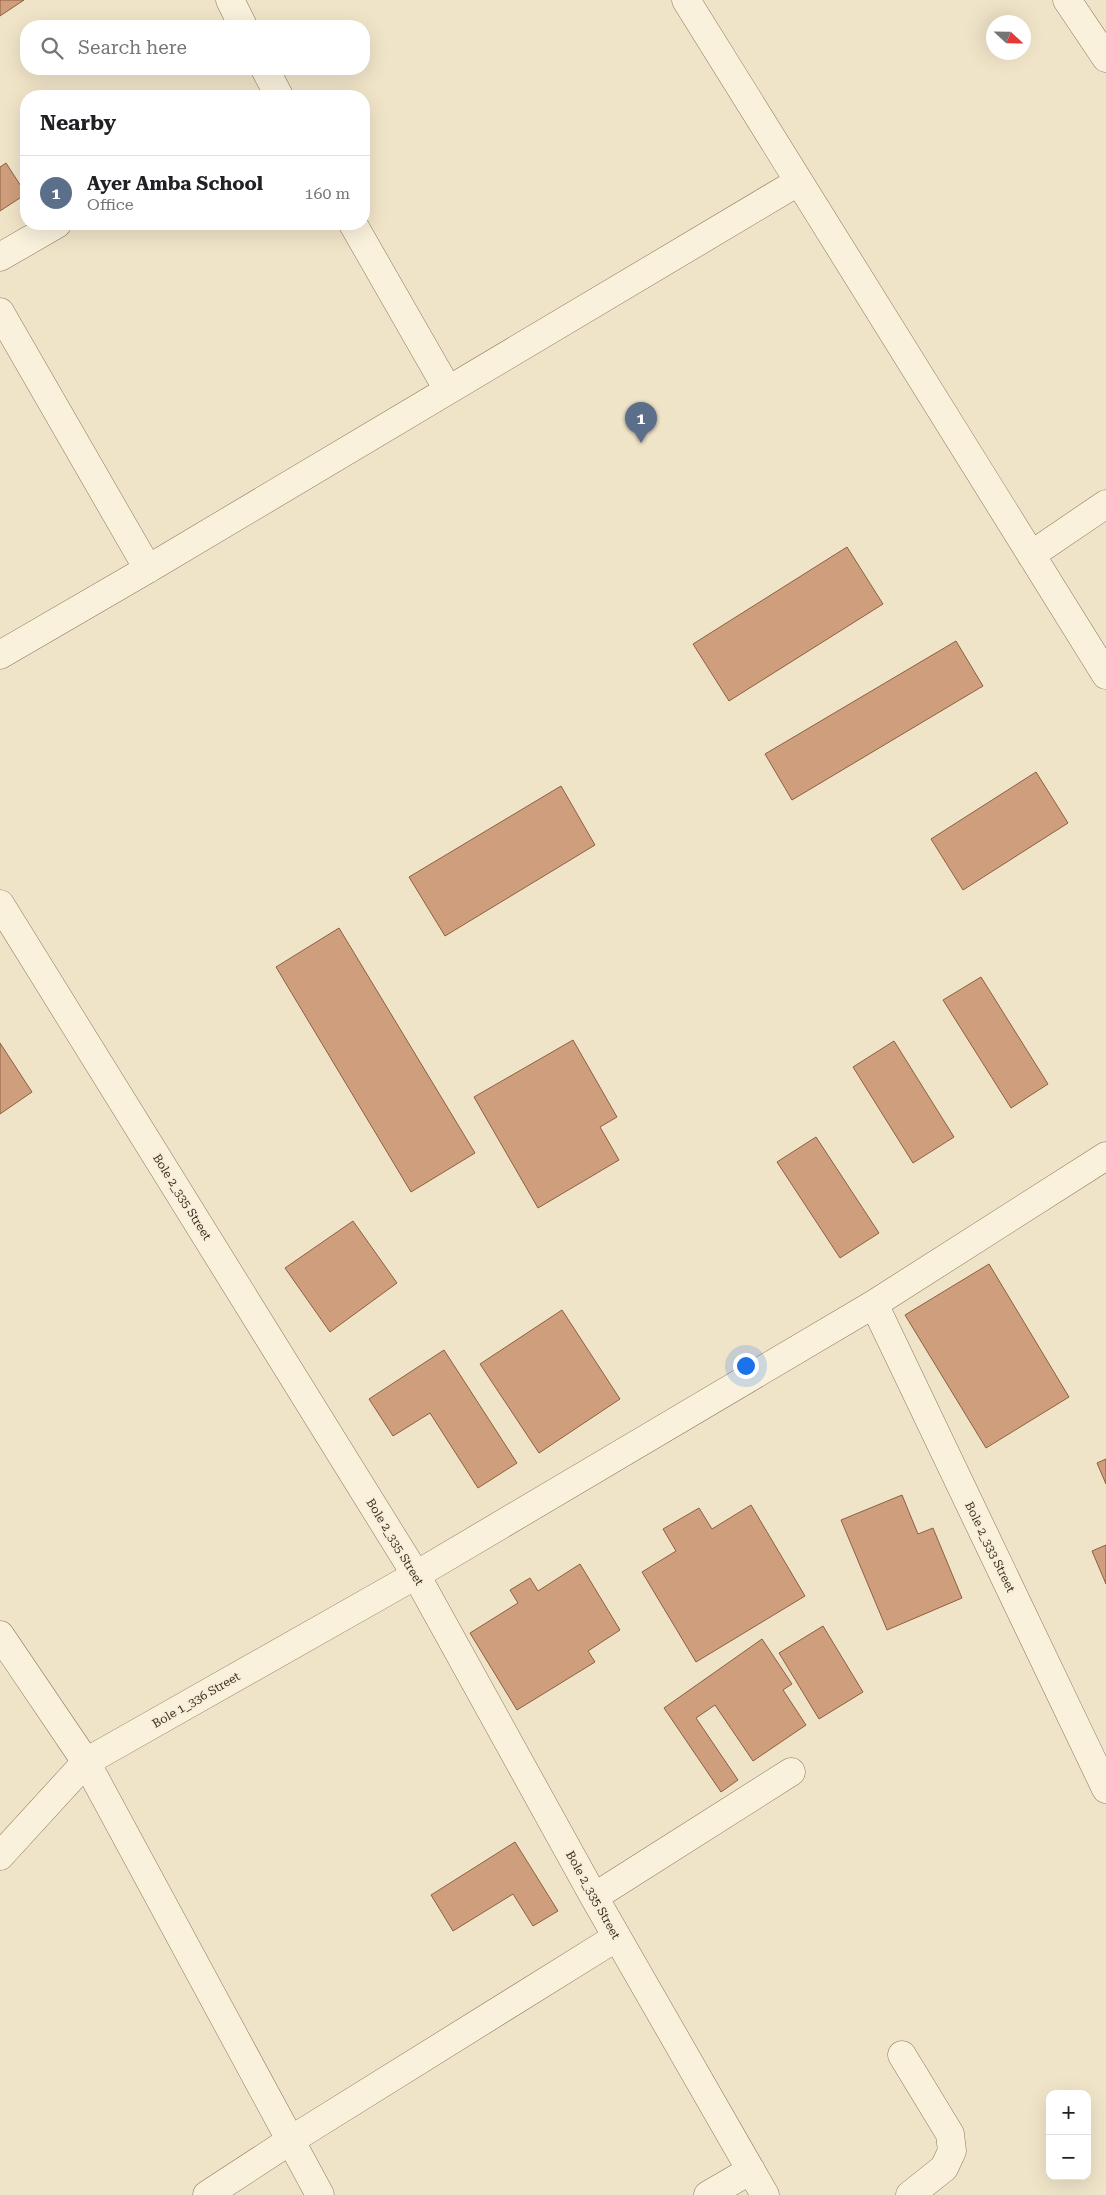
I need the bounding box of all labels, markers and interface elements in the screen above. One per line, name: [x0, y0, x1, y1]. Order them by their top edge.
north arrow: [986, 15, 1031, 60]
search box: [20, 20, 370, 75]
icon: search: [38, 34, 66, 62]
text: Search here: [78, 36, 187, 59]
text: Nearby: [40, 111, 116, 135]
text: Ayer Amba School: [87, 172, 263, 195]
text: 1: [52, 184, 60, 203]
text: 160 m: [304, 184, 350, 203]
text: Office: [87, 195, 133, 214]
pin: 1: [625, 402, 657, 443]
street label: Bole 2_335 Street: [150, 1151, 214, 1243]
your location: [733, 1353, 759, 1379]
street label: Bole 2_335 Street: [364, 1496, 427, 1588]
street label: Bole 2_333 Street: [962, 1499, 1018, 1595]
street label: Bole 1_336 Street: [150, 1669, 243, 1731]
street label: Bole 2_335 Street: [563, 1848, 623, 1942]
map controls: [1046, 2090, 1091, 2180]
button: +: [1046, 2090, 1091, 2135]
button: −: [1046, 2135, 1091, 2180]

